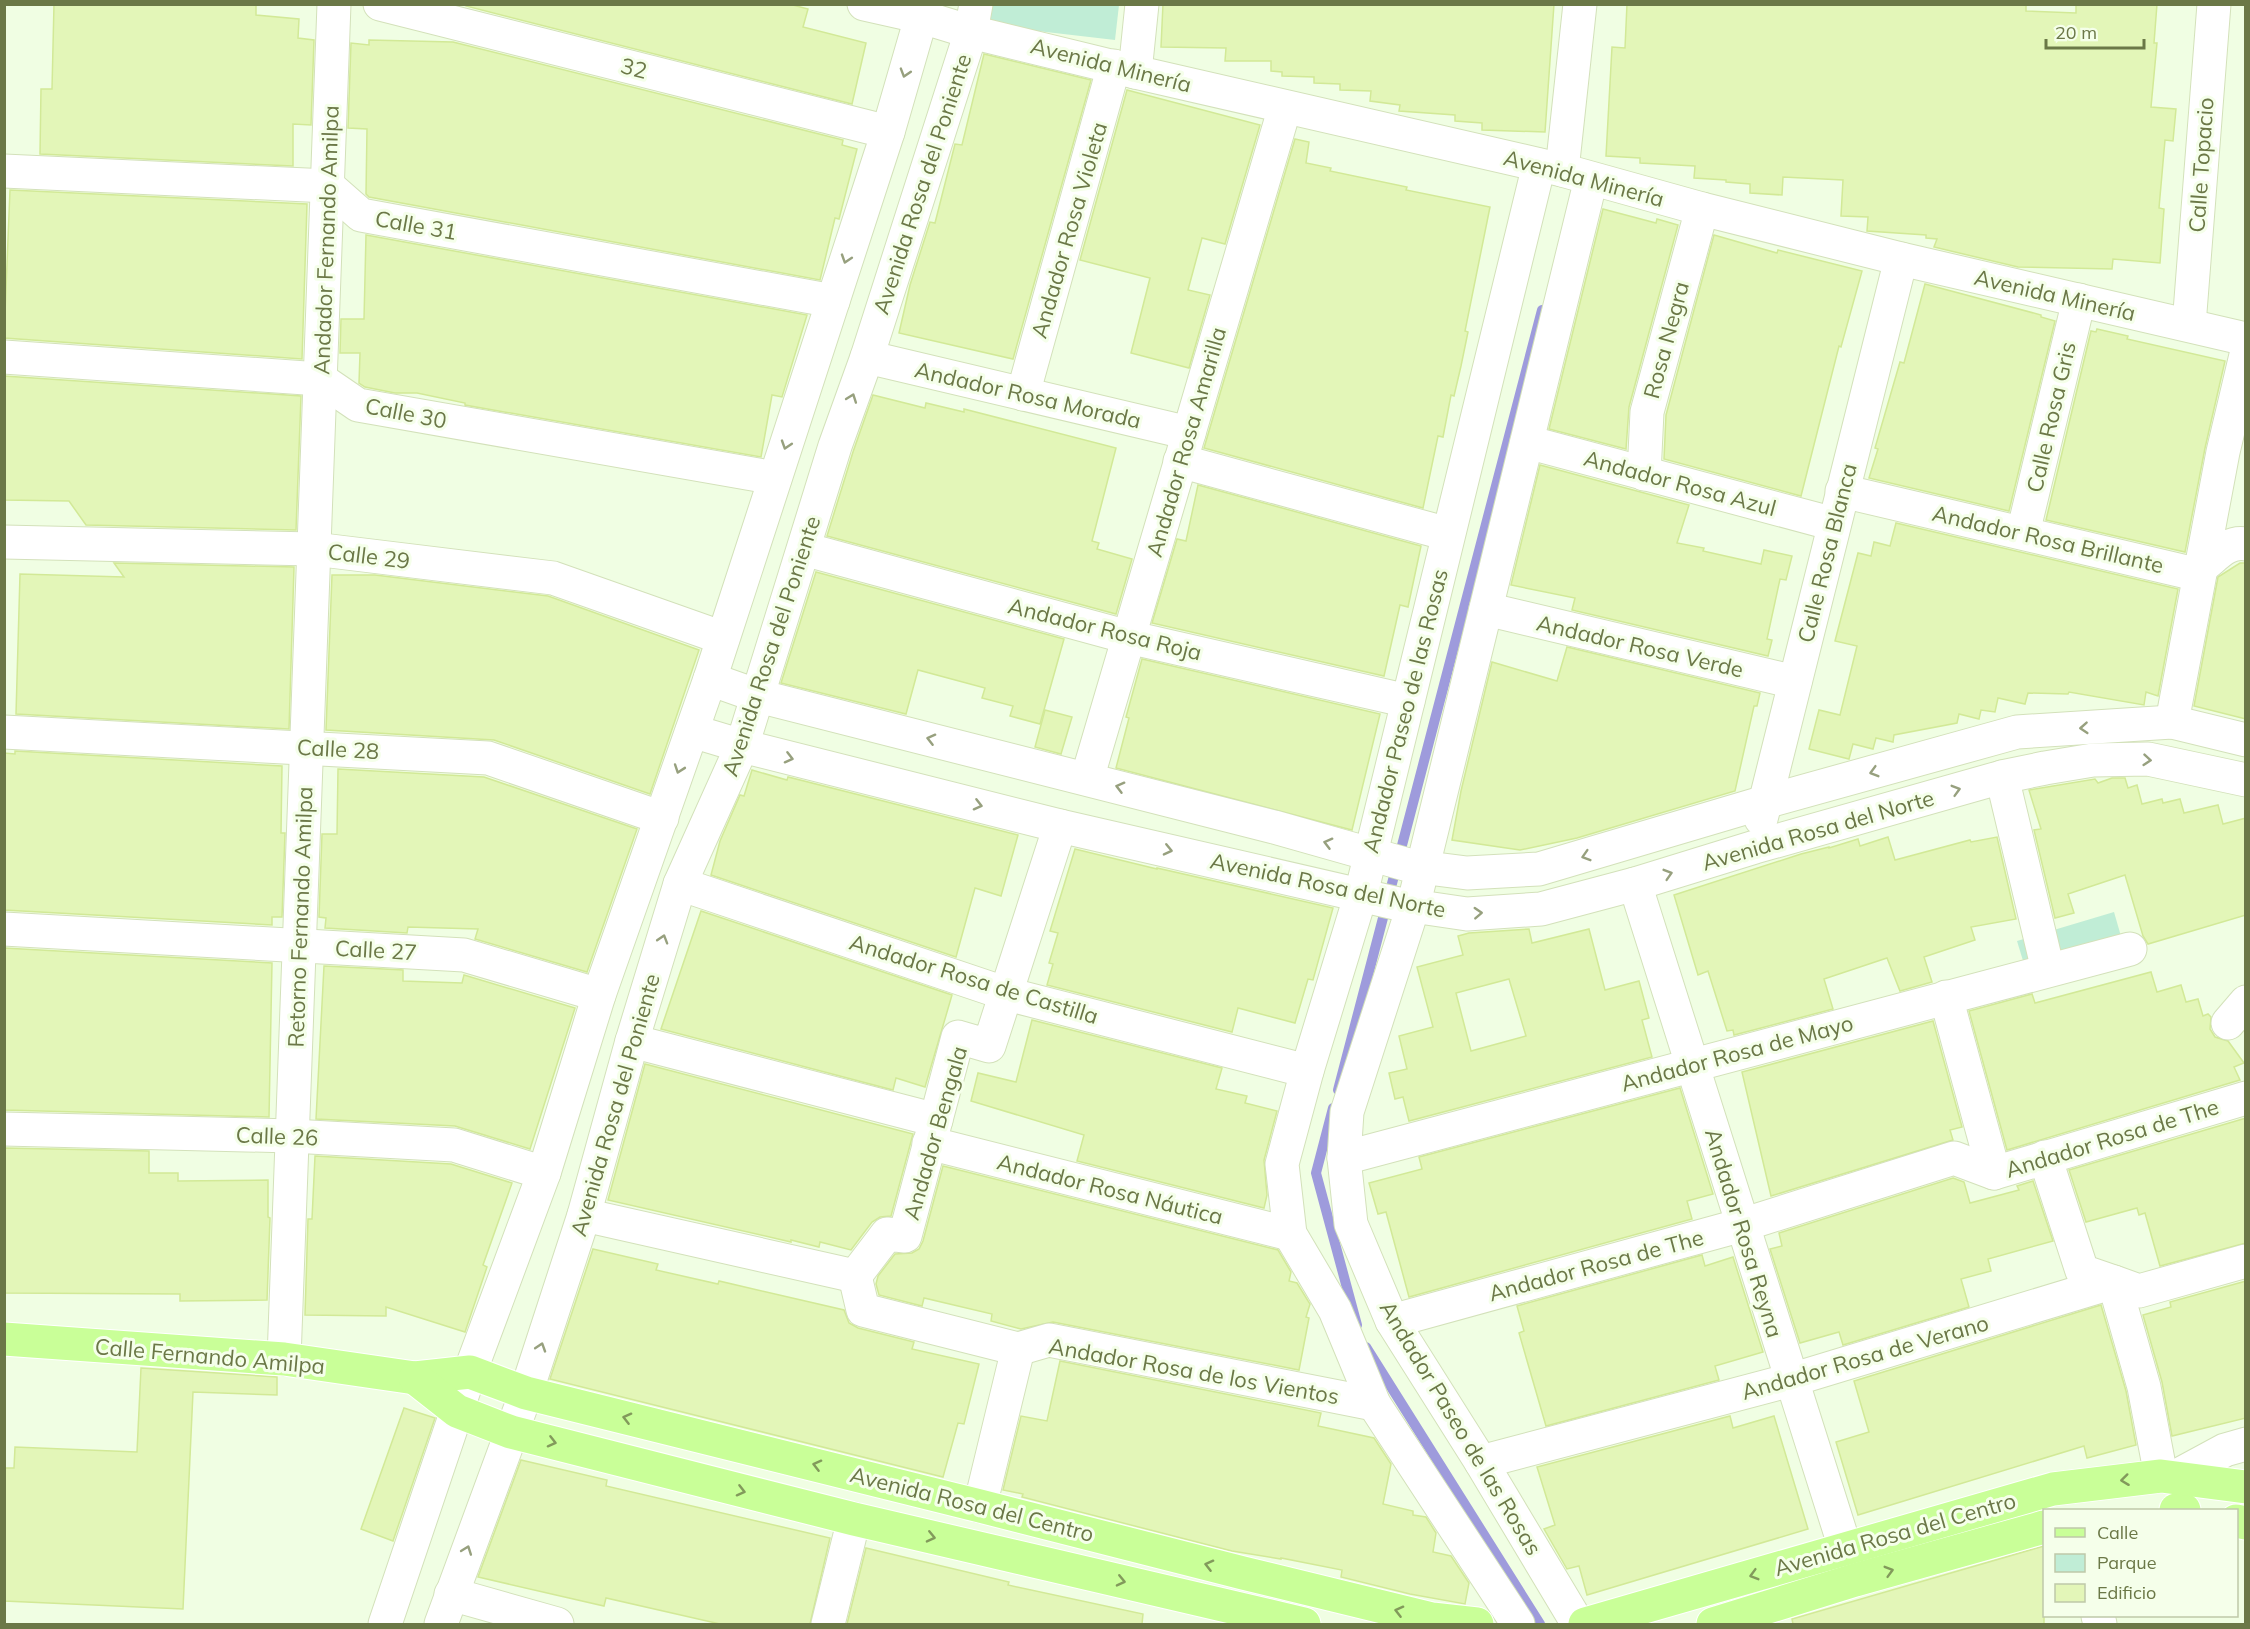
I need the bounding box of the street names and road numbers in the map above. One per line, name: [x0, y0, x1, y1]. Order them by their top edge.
street label: Avenida Minería: [1028, 31, 1194, 99]
street label: Avenida Rosa del Poniente: [867, 50, 977, 318]
street label: 32: [618, 51, 650, 85]
street label: Calle Topacio: [2182, 97, 2220, 233]
street label: Andador Fernando Amilpa: [307, 105, 345, 375]
street label: Andador Rosa Violeta: [1025, 119, 1113, 341]
street label: Avenida Minería: [1501, 143, 1667, 213]
street label: Calle 31: [373, 204, 459, 246]
street label: Avenida Minería: [1972, 263, 2138, 327]
street label: Rosa Negra: [1637, 278, 1695, 402]
street label: Andador Rosa Amarilla: [1140, 324, 1232, 560]
street label: Calle Rosa Gris: [2020, 339, 2082, 495]
street label: Andador Rosa Morada: [912, 355, 1144, 435]
street label: Calle 30: [363, 391, 449, 435]
street label: Andador Rosa Azul: [1581, 444, 1779, 522]
street label: Calle Rosa Blanca: [1791, 460, 1863, 646]
street label: Andador Rosa Brillante: [1930, 499, 2166, 579]
street label: Avenida Rosa del Poniente: [716, 512, 826, 780]
street label: Calle 29: [326, 537, 412, 575]
street label: Andador Paseo de las Rosas: [1356, 566, 1454, 856]
street label: Andador Rosa Roja: [1005, 591, 1205, 667]
street label: Andador Rosa Verde: [1534, 609, 1746, 683]
street label: Calle 28: [296, 733, 380, 765]
street label: Avenida Rosa del Norte: [1699, 783, 1937, 877]
street label: Retorno Fernando Amilpa: [281, 786, 319, 1048]
street label: Avenida Rosa del Norte: [1208, 846, 1448, 924]
street label: Andador Rosa de Castilla: [846, 928, 1102, 1030]
street label: Calle 27: [334, 934, 418, 966]
street label: Avenida Rosa del Poniente: [564, 970, 666, 1240]
street label: Andador Rosa de Mayo: [1618, 1009, 1856, 1097]
street label: Andador Bengala: [897, 1043, 973, 1223]
street label: Andador Rosa de The: [2002, 1092, 2222, 1184]
street label: Calle 26: [235, 1121, 319, 1151]
street label: Andador Rosa Reyna: [1699, 1125, 1789, 1341]
street label: Andador Rosa Náutica: [994, 1147, 1226, 1231]
street label: Andador Rosa de The: [1485, 1223, 1707, 1307]
street label: Andador Paseo de las Rosas: [1374, 1296, 1548, 1560]
street label: Andador Rosa de Verano: [1738, 1308, 1992, 1406]
street label: Calle Fernando Amilpa: [94, 1332, 326, 1380]
street label: Andador Rosa de los Vientos: [1047, 1332, 1341, 1410]
street label: Avenida Rosa del Centro: [847, 1460, 1097, 1548]
street label: Avenida Rosa del Centro: [1771, 1486, 2019, 1582]

